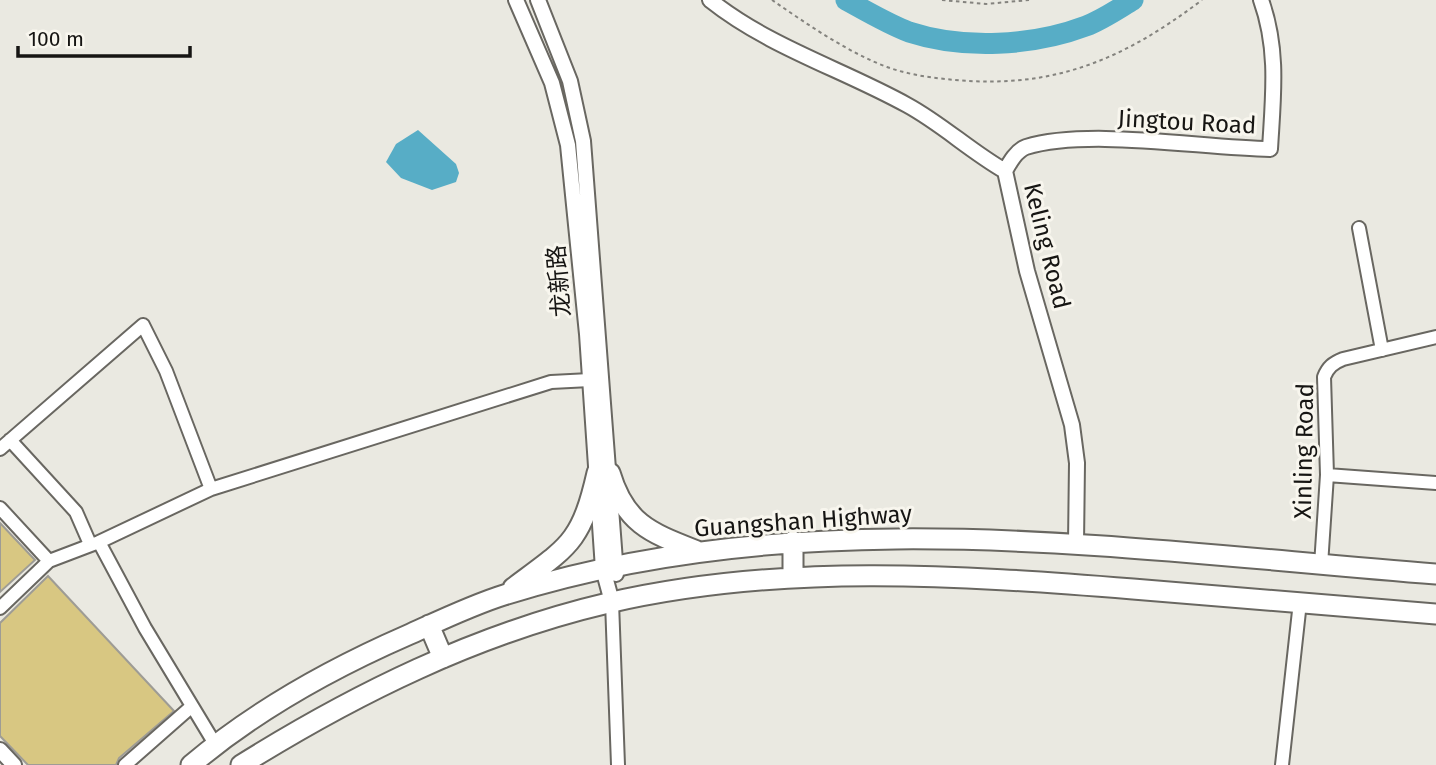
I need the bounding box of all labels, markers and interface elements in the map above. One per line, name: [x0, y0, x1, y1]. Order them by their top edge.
scale bar: [18, 14, 189, 58]
text: 100 m: [28, 26, 84, 52]
street label: Jingtou Road: [1117, 104, 1257, 140]
street label: Keling Road: [1018, 180, 1076, 312]
street label: 龙新路: [542, 244, 576, 318]
street label: Xinling Road: [1289, 383, 1319, 519]
street label: Guangshan Highway: [693, 499, 913, 543]

